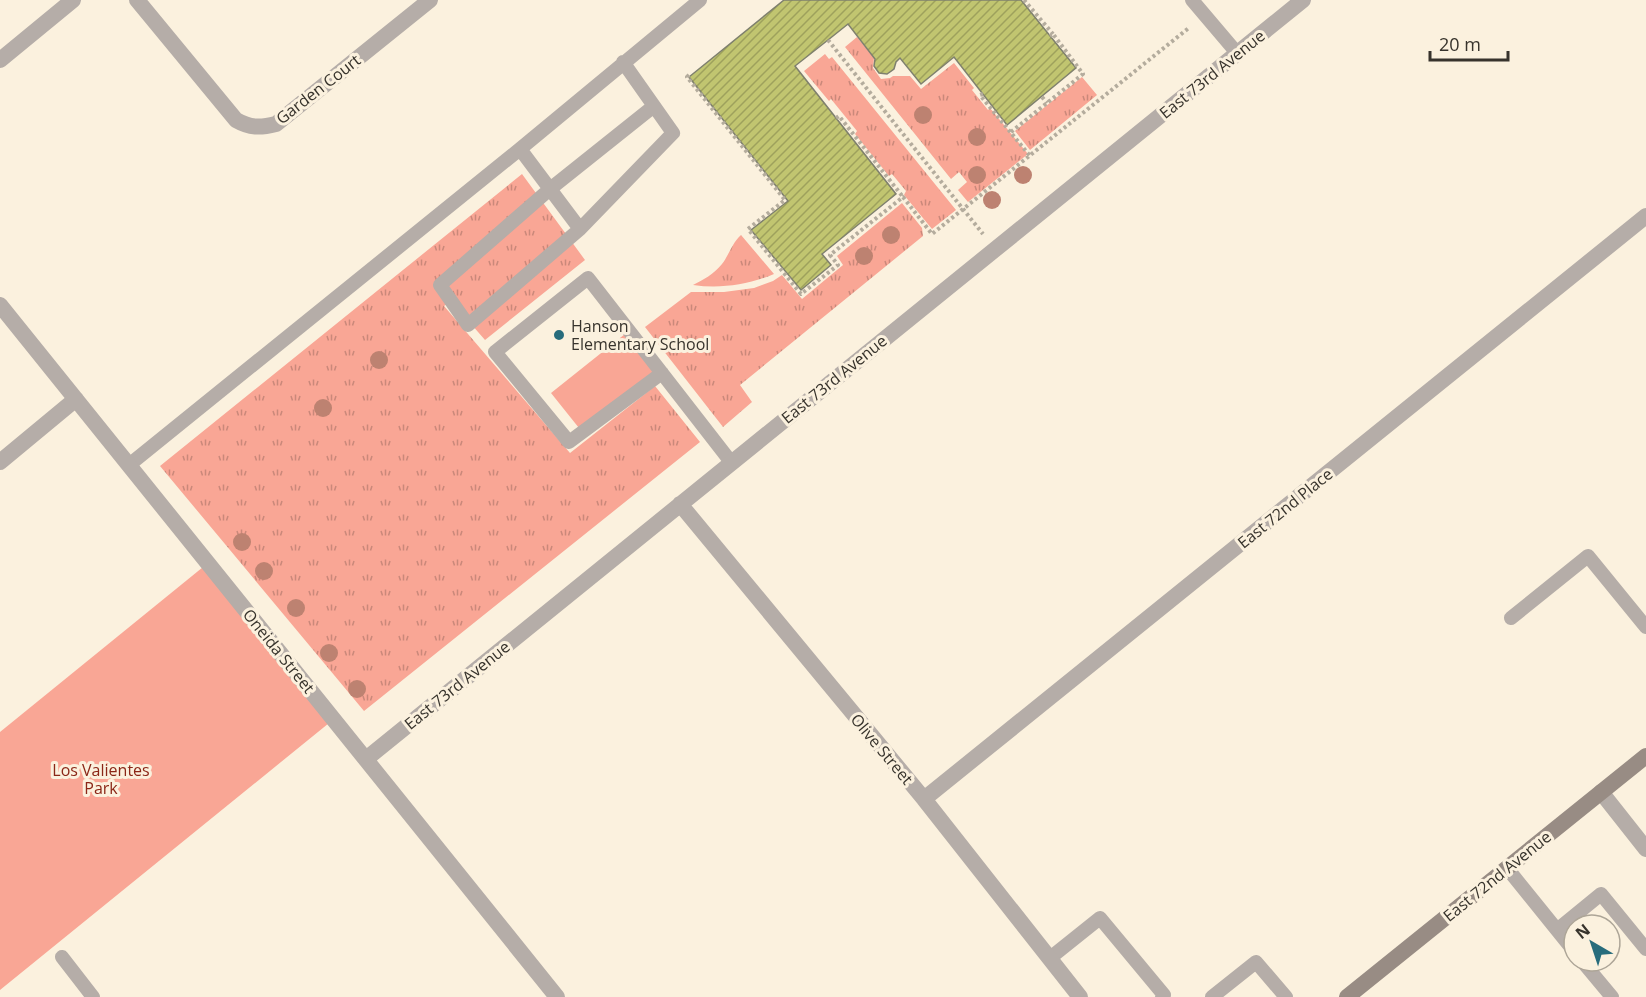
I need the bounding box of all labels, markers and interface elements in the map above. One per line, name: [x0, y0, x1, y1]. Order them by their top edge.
scale bar: [1430, 24, 1508, 62]
street label: East 73rd Avenue: [1155, 25, 1269, 123]
text: 20 m: [1439, 32, 1481, 56]
street label: Garden Court: [271, 49, 365, 129]
place label: Hanson Elementary School: [571, 315, 709, 355]
marker: Hanson Elementary School: [552, 328, 566, 342]
street label: East 73rd Avenue: [777, 330, 891, 428]
street label: East 72nd Place: [1233, 463, 1337, 553]
street label: Oneida Street: [238, 604, 320, 698]
street label: East 73rd Avenue: [400, 636, 514, 734]
street label: Olive Street: [846, 709, 918, 789]
park label: Los Valientes Park: [52, 759, 150, 799]
street label: East 72nd Avenue: [1438, 826, 1556, 926]
north arrow: [1562, 913, 1622, 973]
text: N: [1571, 919, 1595, 944]

